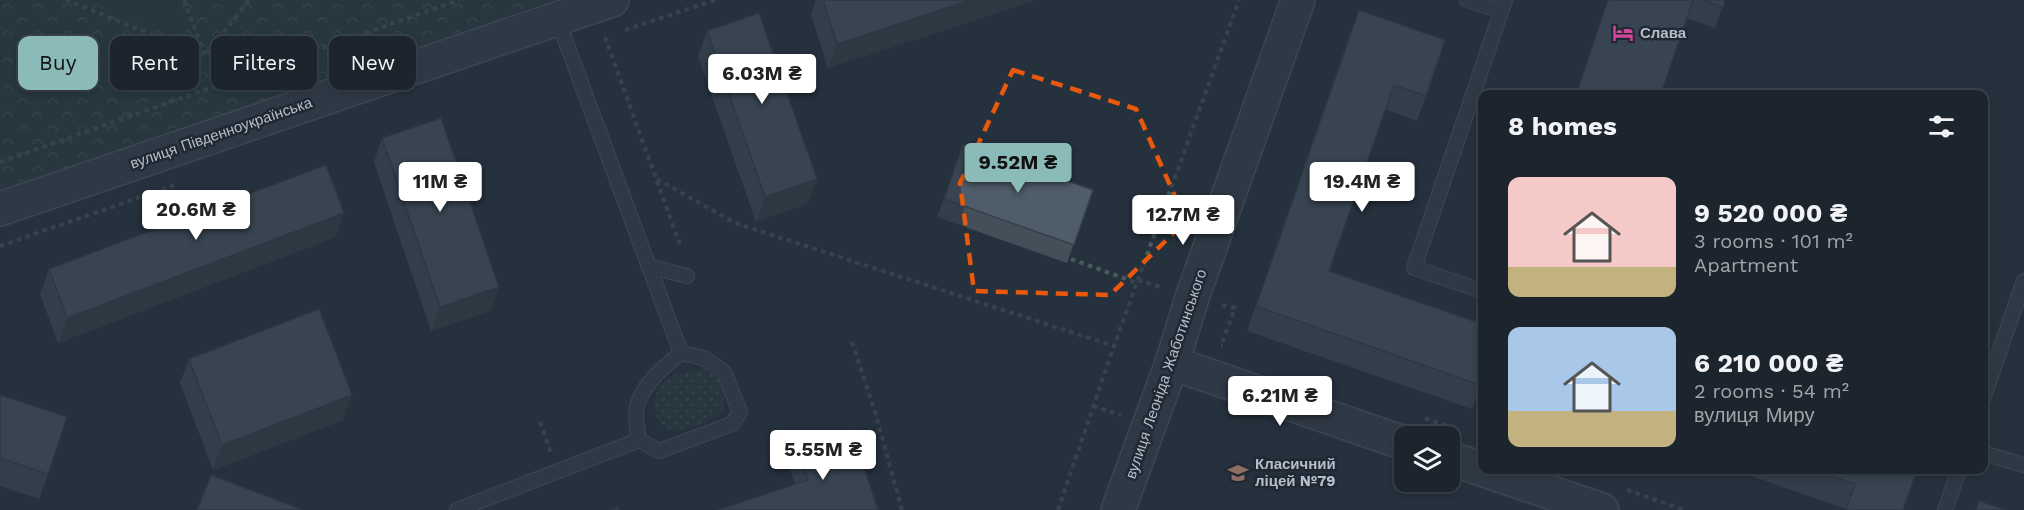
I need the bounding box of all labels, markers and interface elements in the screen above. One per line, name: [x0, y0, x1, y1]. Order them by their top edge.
hotel icon: Слава: [1611, 21, 1635, 45]
place label: Слава: [1640, 24, 1687, 42]
chip: Buy: [18, 36, 98, 90]
chip: Rent: [110, 36, 199, 90]
chip: Filters: [211, 36, 317, 90]
chip: New: [329, 36, 416, 90]
pin: 6.03M ₴: [707, 54, 817, 105]
text: 6.03M ₴: [722, 61, 802, 85]
street label: вулиця Південноукраїнська: [128, 93, 315, 173]
icon: filters: [1925, 110, 1958, 143]
text: 8 homes: [1508, 111, 1617, 141]
pin: 9.52M ₴: [963, 143, 1073, 194]
text: 9.52M ₴: [979, 150, 1057, 174]
pin: 11M ₴: [398, 162, 482, 213]
pin: 19.4M ₴: [1307, 162, 1417, 213]
text: 11M ₴: [413, 169, 467, 193]
text: 19.4M ₴: [1324, 169, 1400, 193]
pin: 20.6M ₴: [141, 190, 251, 241]
pin: 12.7M ₴: [1128, 195, 1238, 246]
text: 20.6M ₴: [156, 197, 236, 221]
text: 9 520 000 ₴: [1694, 198, 1847, 228]
icon: home: [1556, 201, 1628, 273]
text: 12.7M ₴: [1146, 202, 1220, 226]
text: 3 rooms · 101 m²: [1694, 229, 1853, 253]
text: Apartment: [1694, 253, 1798, 277]
street label: вулиця Леоніда Жаботинського: [1122, 267, 1210, 481]
text: 6 210 000 ₴: [1694, 348, 1843, 378]
icon: home: [1556, 351, 1628, 423]
pin: 6.21M ₴: [1225, 376, 1335, 427]
text: 2 rooms · 54 m²: [1694, 379, 1849, 403]
text: 6.21M ₴: [1242, 383, 1318, 407]
text: вулиця Миру: [1694, 403, 1814, 427]
map controls: [1394, 426, 1460, 492]
button: layers: [1394, 426, 1460, 492]
pin: 5.55M ₴: [768, 430, 878, 481]
text: 5.55M ₴: [784, 437, 862, 461]
place label: Класичний ліцей №79: [1255, 455, 1336, 490]
school or university icon: Класичний ліцей №79: [1226, 461, 1250, 485]

